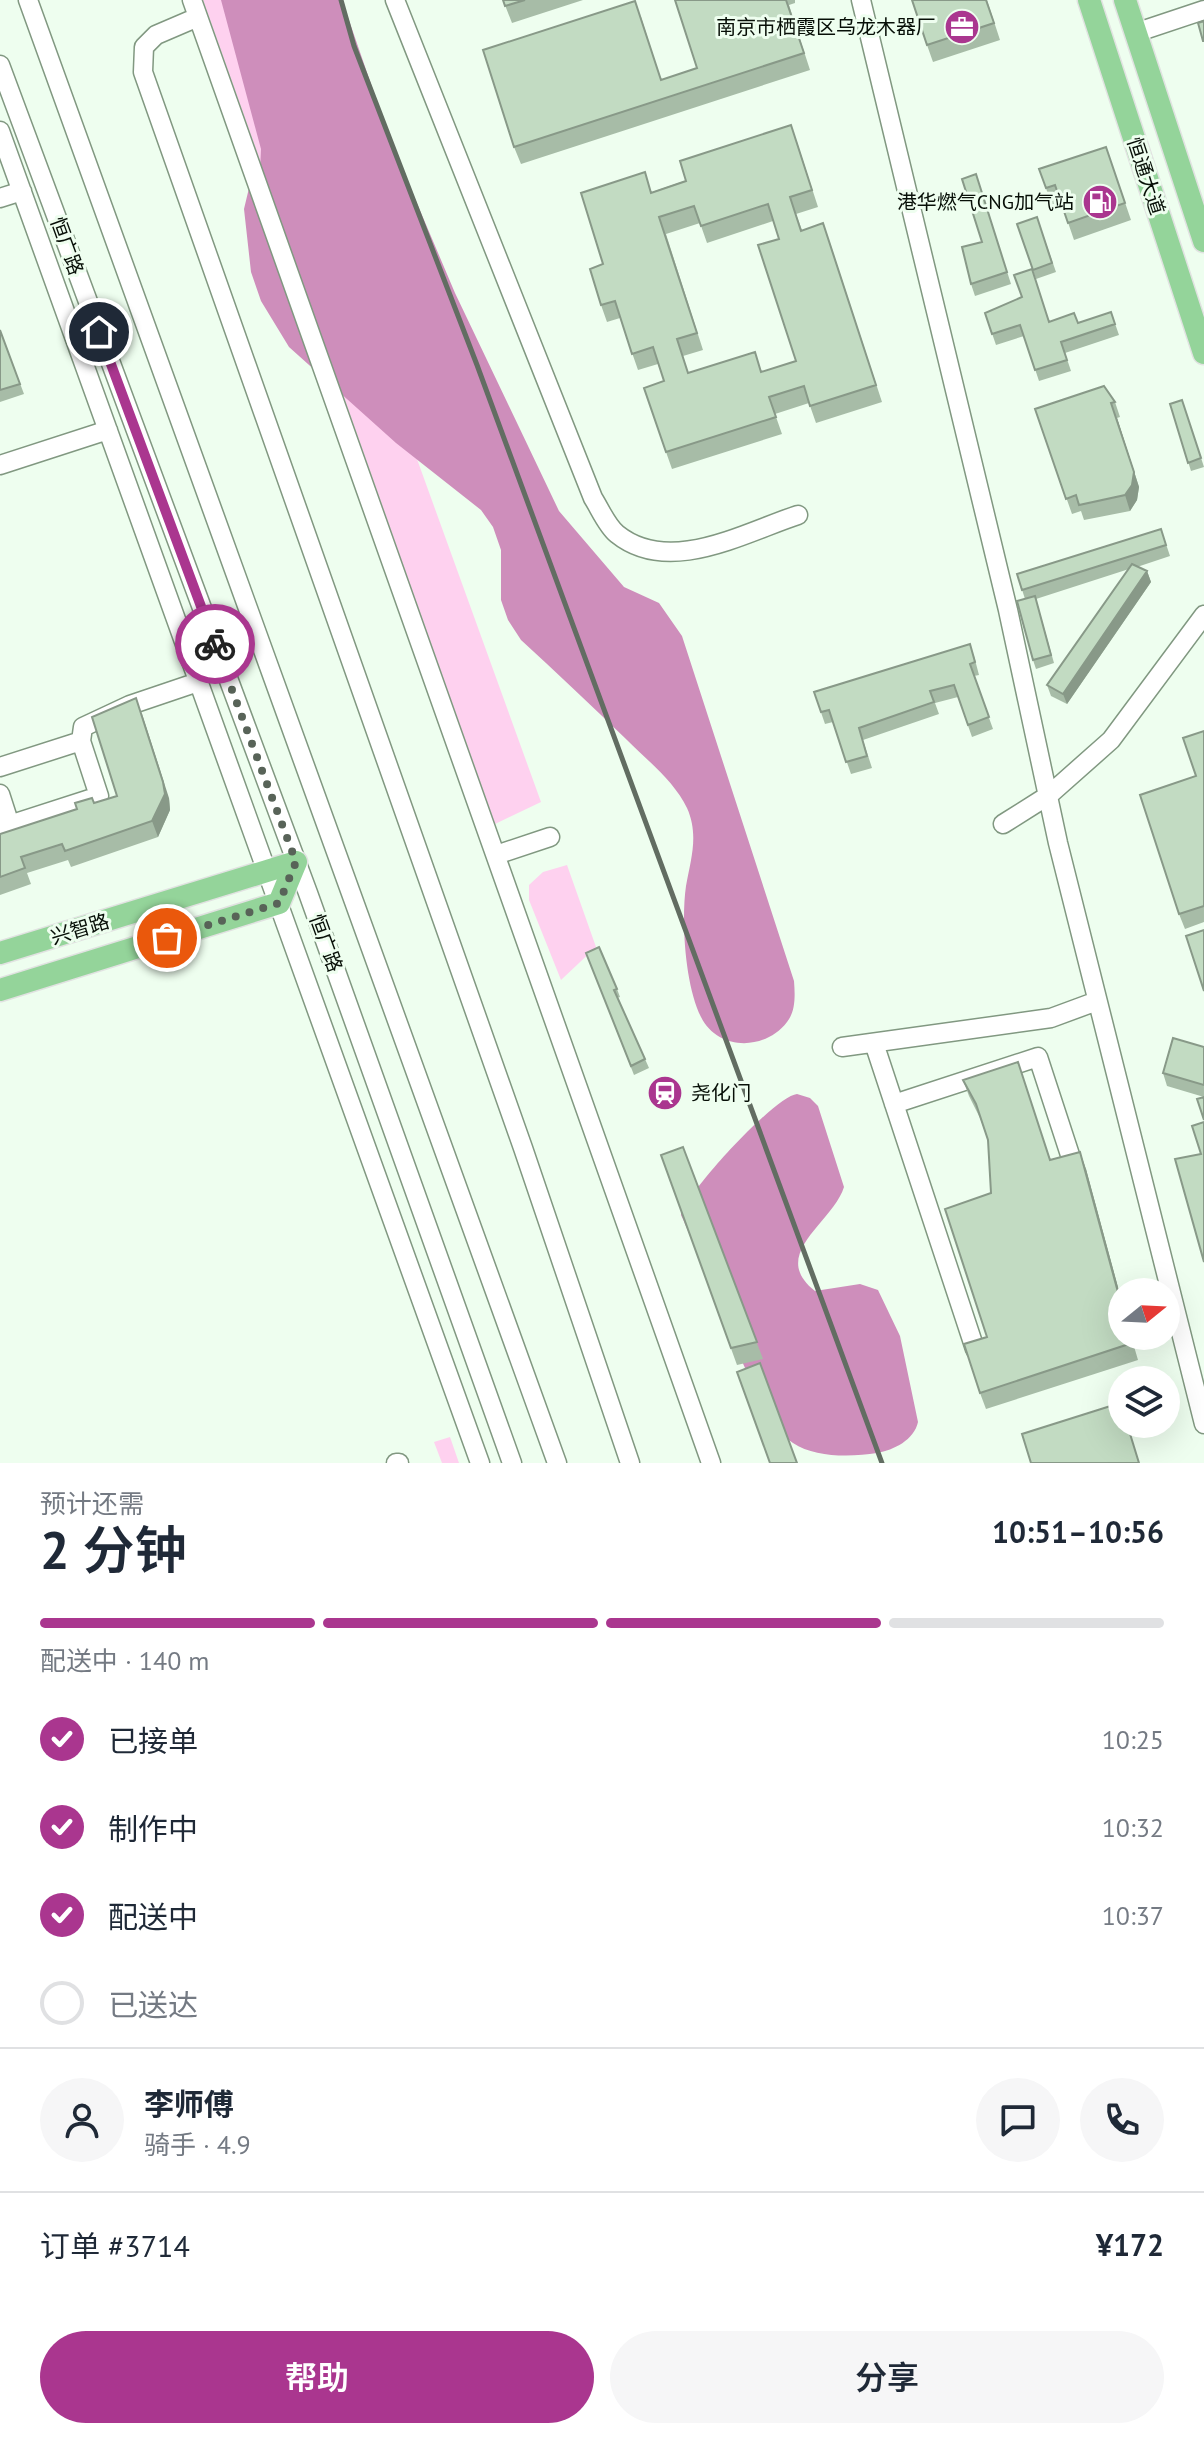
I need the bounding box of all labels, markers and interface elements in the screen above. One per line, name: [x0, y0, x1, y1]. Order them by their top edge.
office icon: 南京市栖霞区乌龙木器厂: [943, 8, 981, 46]
place label: 南京市栖霞区乌龙木器厂: [716, 14, 936, 40]
street label: 恒通大道: [1121, 134, 1171, 218]
fuel station icon: 港华燃气CNG加气站: [1081, 183, 1119, 221]
place label: 港华燃气CNG加气站: [897, 189, 1074, 215]
street label: 恒广路: [45, 213, 89, 279]
pin: [65, 298, 133, 366]
icon: home: [77, 310, 121, 354]
courier: [175, 604, 255, 684]
icon: bike: [193, 622, 237, 666]
pin: [133, 904, 201, 972]
street label: 兴智路: [48, 908, 112, 950]
street label: 恒广路: [304, 910, 348, 976]
icon: bag: [145, 916, 189, 960]
station icon: 尧化门: [646, 1074, 684, 1112]
place label: 尧化门: [691, 1080, 751, 1106]
north arrow: [1108, 1278, 1180, 1350]
map controls: [1108, 1278, 1180, 1438]
button: layers: [1108, 1366, 1180, 1438]
text: 预计还需: [40, 1487, 144, 1520]
text: 10:51–10:56: [992, 1512, 1164, 1551]
text: 2 分钟: [40, 1516, 187, 1583]
text: 配送中 · 140 m: [40, 1644, 209, 1677]
icon: check: [40, 1717, 84, 1761]
text: 已接单: [108, 1721, 198, 1760]
text: 10:25: [1102, 1723, 1164, 1756]
icon: check: [40, 1805, 84, 1849]
text: 制作中: [108, 1809, 198, 1848]
text: 10:32: [1102, 1811, 1164, 1844]
icon: check: [40, 1893, 84, 1937]
text: 配送中: [108, 1897, 198, 1936]
text: 10:37: [1102, 1899, 1164, 1932]
text: 已送达: [108, 1985, 198, 2024]
button: person: [40, 2078, 124, 2162]
button: chat: [976, 2078, 1060, 2162]
button: phone: [1080, 2078, 1164, 2162]
text: 李师傅: [144, 2084, 234, 2123]
text: 骑手 · 4.9: [144, 2128, 251, 2161]
text: ¥172: [1096, 2225, 1164, 2264]
text: 订单 #3714: [40, 2226, 190, 2265]
button: 帮助: [40, 2331, 594, 2423]
button: 分享: [610, 2331, 1164, 2423]

